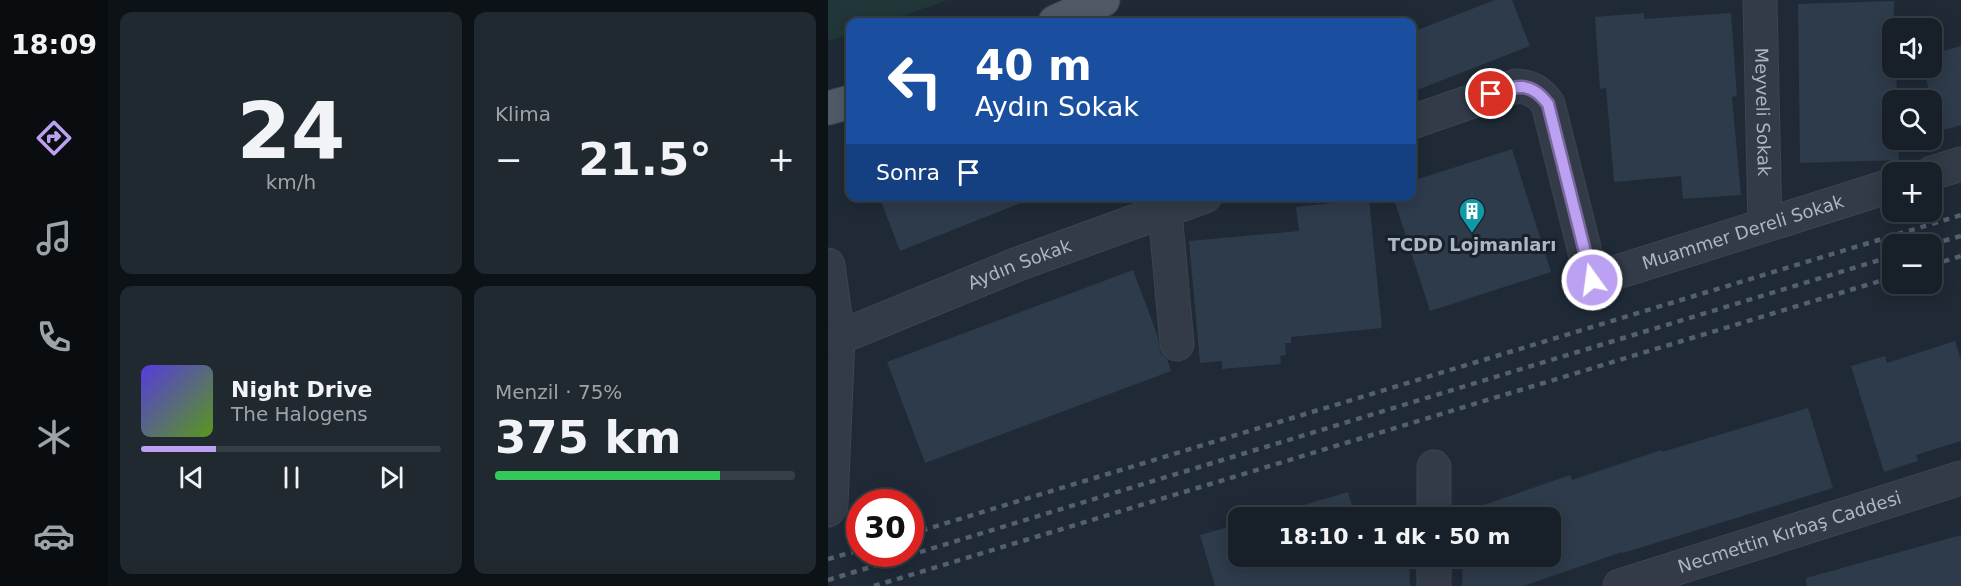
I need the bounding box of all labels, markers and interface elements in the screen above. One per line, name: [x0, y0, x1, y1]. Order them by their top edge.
map controls: [1882, 18, 1942, 294]
button: sound: [1882, 18, 1942, 78]
text: 18:09: [11, 29, 97, 60]
text: 40 m: [975, 41, 1092, 90]
icon: left: [876, 42, 954, 120]
street label: Meyveli Sokak: [1751, 47, 1775, 177]
pin: [1465, 68, 1516, 119]
icon: arrive: [1474, 77, 1507, 110]
text: 24: [237, 86, 345, 176]
button: search: [1882, 90, 1942, 150]
text: Aydın Sokak: [975, 91, 1139, 122]
text: Klima: [495, 102, 551, 126]
icon: directions: [33, 117, 75, 159]
text: 21.5°: [578, 133, 712, 186]
text: −: [495, 140, 523, 179]
text: +: [767, 140, 795, 179]
icon: arrive: [952, 156, 985, 189]
text: Sonra: [876, 160, 940, 185]
button: +: [1882, 162, 1942, 222]
text: km/h: [266, 170, 316, 194]
street label: Muammer Dereli Sokak: [1639, 190, 1847, 274]
building icon: TCDD Lojmanları: [1457, 196, 1487, 234]
icon: music: [33, 217, 75, 259]
street label: Aydın Sokak: [965, 234, 1075, 294]
place label: TCDD Lojmanları: [1388, 234, 1556, 255]
button: −: [1882, 234, 1942, 294]
position arrow: [1560, 248, 1624, 312]
icon: phone: [33, 316, 75, 358]
text: Night Drive: [231, 377, 372, 402]
text: Menzil · 75%: [495, 380, 622, 404]
text: The Halogens: [231, 402, 368, 426]
text: 375 km: [495, 411, 681, 464]
icon: climate: [33, 416, 75, 458]
icon: previous: [175, 461, 208, 494]
icon: pause: [275, 461, 308, 494]
icon: next: [375, 461, 408, 494]
street label: Necmettin Kırbaş Caddesi: [1675, 487, 1904, 577]
speed limit sign: 30: [846, 489, 924, 567]
icon: car: [33, 515, 75, 557]
text: 18:10 · 1 dk · 50 m: [1279, 524, 1510, 549]

